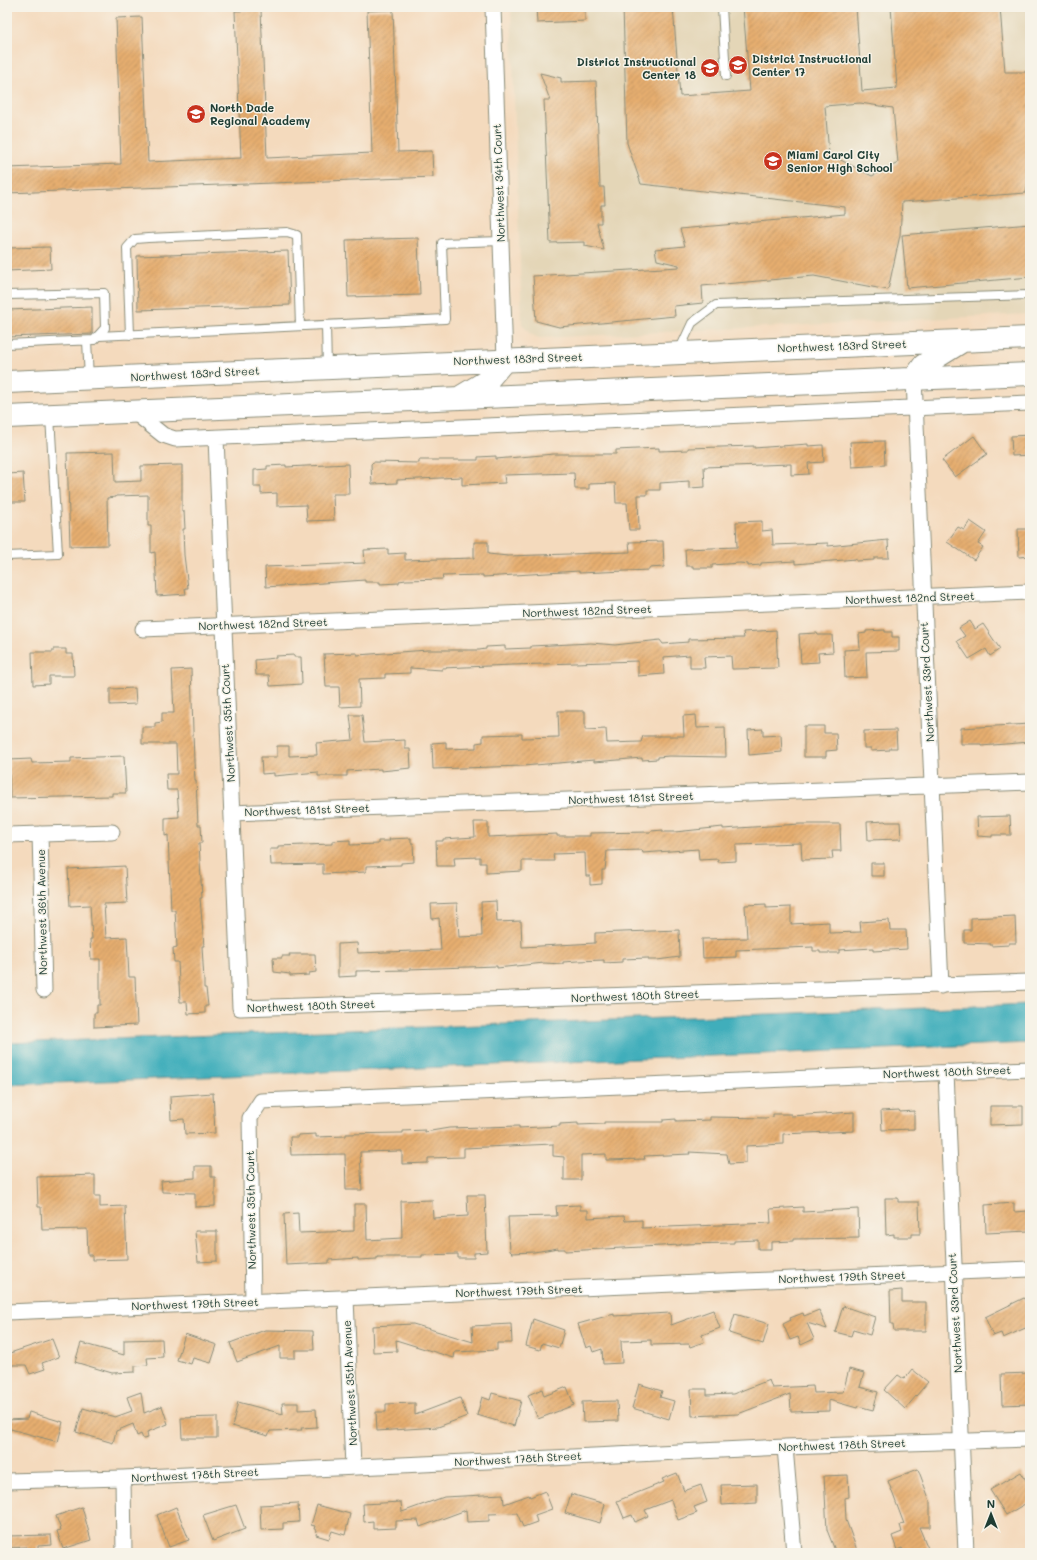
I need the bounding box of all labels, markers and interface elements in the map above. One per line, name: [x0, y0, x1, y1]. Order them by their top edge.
place label: District Instructional Center 17: [752, 51, 871, 79]
place label: District Instructional Center 18: [577, 54, 696, 82]
school or university icon: District Instructional Center 17: [727, 54, 749, 76]
school or university icon: District Instructional Center 18: [699, 57, 721, 79]
place label: North Dade Regional Academy: [210, 100, 310, 128]
school or university icon: North Dade Regional Academy: [185, 103, 207, 125]
street label: Northwest 34th Court: [489, 123, 508, 242]
place label: Miami Carol City Senior High School: [787, 147, 893, 175]
school or university icon: Miami Carol City Senior High School: [762, 150, 784, 172]
street label: Northwest 183rd Street: [777, 336, 907, 355]
street label: Northwest 183rd Street: [453, 349, 583, 368]
street label: Northwest 183rd Street: [130, 363, 260, 384]
street label: Northwest 182nd Street: [845, 588, 975, 607]
street label: Northwest 182nd Street: [522, 601, 652, 620]
street label: Northwest 182nd Street: [198, 614, 328, 633]
street label: Northwest 33rd Court: [916, 622, 937, 742]
street label: Northwest 35th Court: [217, 663, 238, 783]
street label: Northwest 181st Street: [568, 788, 694, 807]
street label: Northwest 181st Street: [244, 800, 370, 819]
street label: Northwest 36th Avenue: [33, 849, 50, 975]
street label: Northwest 180th Street: [571, 986, 699, 1005]
street label: Northwest 180th Street: [247, 996, 375, 1015]
street label: Northwest 180th Street: [883, 1062, 1011, 1081]
street label: Northwest 35th Court: [242, 1151, 259, 1269]
street label: Northwest 33rd Court: [944, 1253, 965, 1373]
street label: Northwest 179th Street: [778, 1267, 906, 1286]
street label: Northwest 179th Street: [455, 1281, 583, 1300]
street label: Northwest 179th Street: [131, 1294, 259, 1313]
street label: Northwest 35th Avenue: [339, 1320, 360, 1446]
street label: Northwest 178th Street: [778, 1435, 906, 1454]
street label: Northwest 178th Street: [454, 1448, 582, 1469]
street label: Northwest 178th Street: [131, 1464, 259, 1485]
north arrow: [971, 1494, 1011, 1534]
text: N: [987, 1496, 995, 1511]

